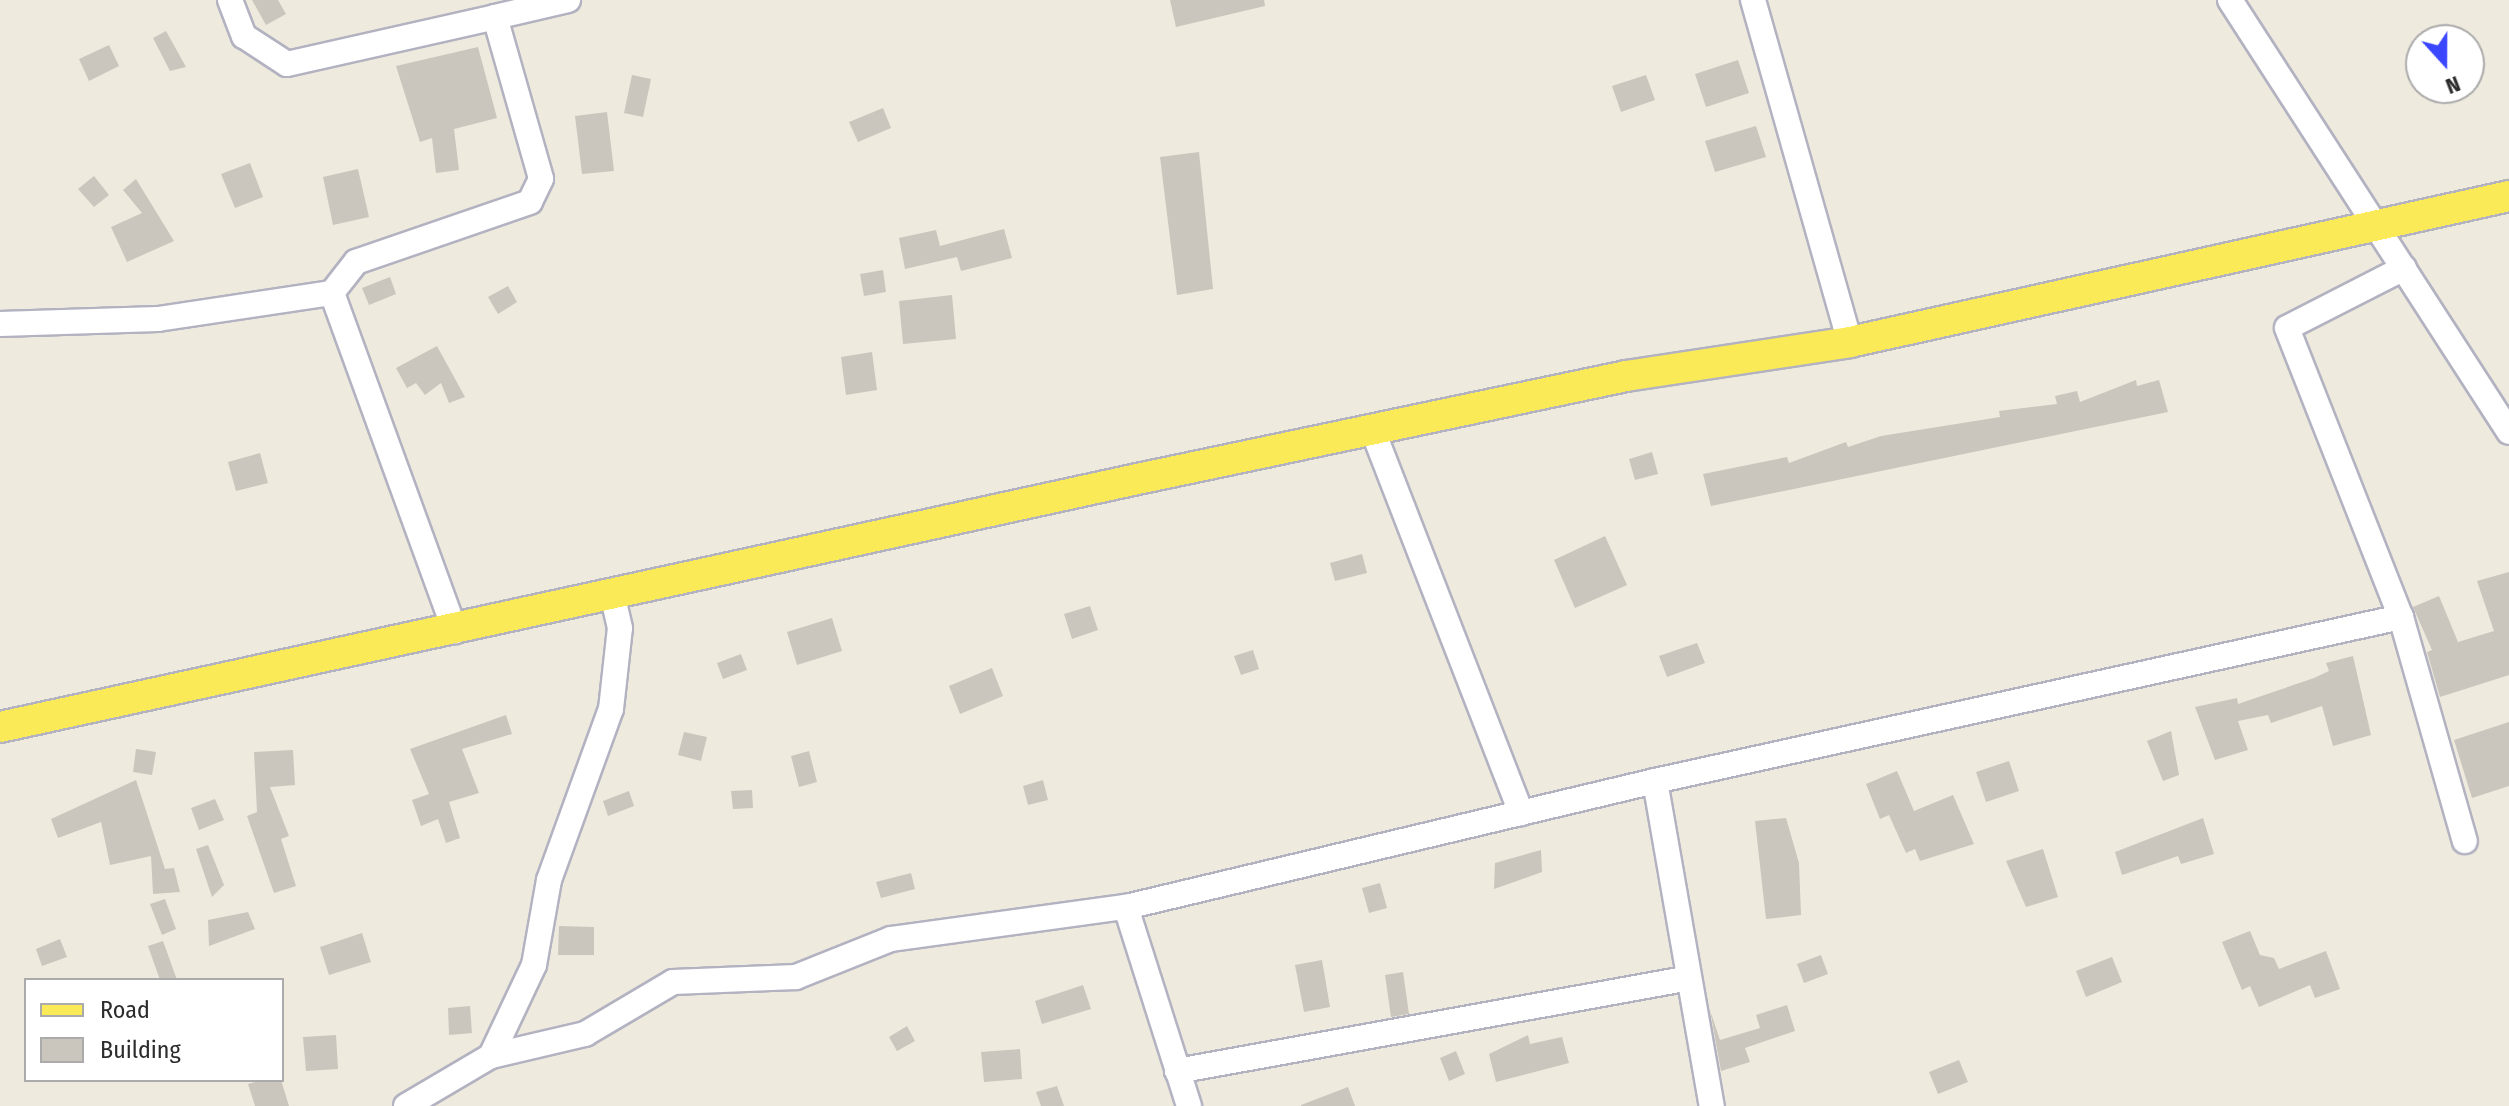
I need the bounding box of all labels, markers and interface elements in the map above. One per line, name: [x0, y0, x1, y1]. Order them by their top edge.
north arrow: [2405, 24, 2485, 104]
text: N: [2442, 70, 2464, 100]
legend: [24, 978, 284, 1082]
text: Road: [100, 996, 150, 1024]
text: Building: [100, 1036, 181, 1064]

